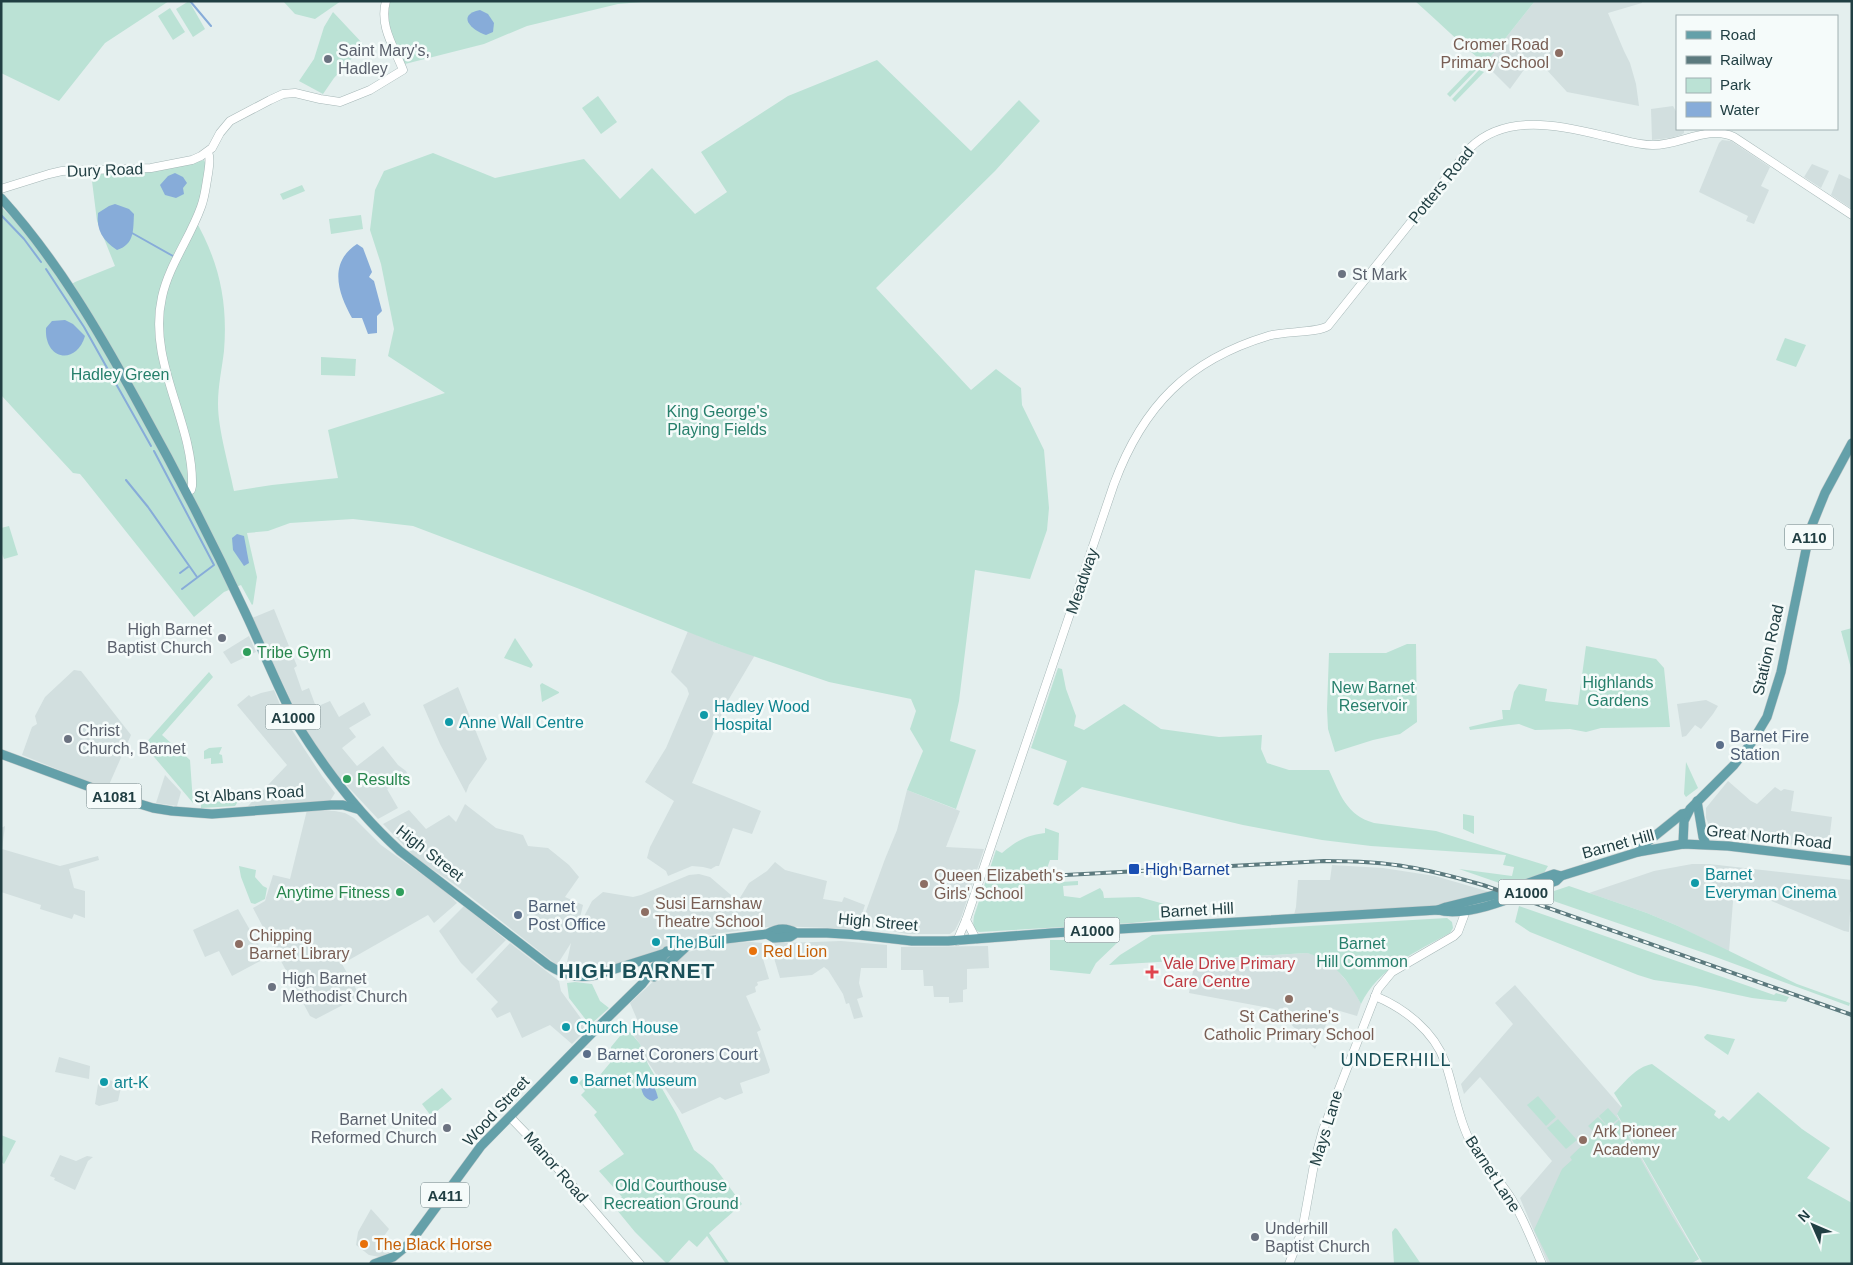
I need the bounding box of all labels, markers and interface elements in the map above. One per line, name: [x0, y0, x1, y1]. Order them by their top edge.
legend: [1676, 15, 1838, 130]
text: Road: [1720, 26, 1756, 43]
place label: Cromer Road Primary School: [1441, 36, 1549, 71]
place label: Saint Mary's, Hadley: [338, 42, 430, 77]
marker: Cromer Road Primary School: [1553, 47, 1565, 59]
text: Railway: [1720, 51, 1773, 68]
marker: Saint Mary's, Hadley: [322, 53, 334, 65]
text: Park: [1720, 76, 1751, 93]
text: Water: [1720, 101, 1759, 118]
street label: Potters Road: [1405, 143, 1477, 227]
street label: Dury Road: [66, 160, 144, 180]
place label: St Mark: [1352, 266, 1408, 283]
marker: St Mark: [1336, 268, 1348, 280]
park label: Hadley Green: [71, 366, 169, 383]
park label: King George's Playing Fields: [667, 403, 767, 438]
road number: A110: [1785, 524, 1833, 550]
street label: Meadway: [1063, 546, 1101, 616]
street label: Station Road: [1749, 603, 1787, 697]
place label: High Barnet Baptist Church: [107, 621, 213, 656]
marker: High Barnet Baptist Church: [216, 632, 228, 644]
place label: Tribe Gym: [257, 644, 331, 661]
marker: Tribe Gym: [241, 646, 253, 658]
park label: Highlands Gardens: [1582, 674, 1654, 709]
park label: New Barnet Reservoir: [1331, 679, 1415, 714]
place label: Hadley Wood Hospital: [714, 698, 810, 733]
road number: A1000: [266, 704, 320, 730]
marker: Hadley Wood Hospital: [698, 709, 710, 721]
place label: Anne Wall Centre: [459, 714, 584, 731]
marker: Anne Wall Centre: [443, 716, 455, 728]
place label: Christ Church, Barnet: [78, 722, 186, 757]
place label: Barnet Fire Station: [1730, 728, 1809, 763]
marker: Christ Church, Barnet: [62, 733, 74, 745]
marker: Barnet Fire Station: [1714, 739, 1726, 751]
place label: Results: [357, 771, 410, 788]
marker: Results: [341, 773, 353, 785]
street label: St Albans Road: [193, 783, 305, 805]
road number: A1081: [86, 784, 142, 808]
street label: High Street: [393, 822, 467, 885]
street label: Great North Road: [1705, 822, 1833, 852]
street label: Barnet Hill: [1580, 826, 1656, 862]
place label: High Barnet: [1145, 861, 1230, 878]
marker: High Barnet: [1127, 862, 1141, 876]
place label: Barnet Everyman Cinema: [1705, 866, 1837, 901]
place label: Queen Elizabeth's Girls' School: [934, 867, 1063, 902]
marker: Barnet Everyman Cinema: [1689, 877, 1701, 889]
marker: Queen Elizabeth's Girls' School: [918, 878, 930, 890]
road number: A1000: [1498, 880, 1554, 904]
place label: Anytime Fitness: [276, 884, 390, 901]
marker: Anytime Fitness: [394, 886, 406, 898]
place label: Susi Earnshaw Theatre School: [655, 895, 764, 930]
place label: Barnet Post Office: [528, 898, 606, 933]
street label: Barnet Hill: [1160, 900, 1234, 920]
marker: Susi Earnshaw Theatre School: [639, 906, 651, 918]
marker: Barnet Post Office: [512, 909, 524, 921]
street label: High Street: [837, 910, 919, 934]
road number: A1000: [1064, 918, 1120, 942]
place label: Chipping Barnet Library: [249, 927, 350, 962]
place label: The Bull: [666, 934, 725, 951]
park label: Barnet Hill Common: [1316, 935, 1408, 970]
marker: The Bull: [650, 936, 662, 948]
marker: Chipping Barnet Library: [233, 938, 245, 950]
place label: Red Lion: [763, 943, 827, 960]
marker: Red Lion: [747, 945, 759, 957]
place label: Vale Drive Primary Care Centre: [1163, 955, 1295, 990]
district label: HIGH BARNET: [559, 959, 715, 982]
marker: Vale Drive Primary Care Centre: [1145, 965, 1159, 979]
place label: High Barnet Methodist Church: [282, 970, 407, 1005]
marker: High Barnet Methodist Church: [266, 981, 278, 993]
marker: St Catherine's Catholic Primary School: [1283, 993, 1295, 1005]
place label: St Catherine's Catholic Primary School: [1204, 1008, 1374, 1043]
place label: Church House: [576, 1019, 678, 1036]
marker: Church House: [560, 1021, 572, 1033]
place label: Barnet Coroners Court: [597, 1046, 759, 1063]
marker: Barnet Coroners Court: [581, 1048, 593, 1060]
district label: UNDERHILL: [1340, 1050, 1452, 1070]
street label: Wood Street: [460, 1072, 533, 1149]
place label: Barnet Museum: [584, 1072, 697, 1089]
place label: art-K: [114, 1074, 149, 1091]
marker: Barnet Museum: [568, 1074, 580, 1086]
marker: art-K: [98, 1076, 110, 1088]
street label: Mays Lane: [1306, 1088, 1346, 1168]
place label: Barnet United Reformed Church: [311, 1111, 437, 1146]
marker: Barnet United Reformed Church: [441, 1122, 453, 1134]
place label: Ark Pioneer Academy: [1593, 1123, 1677, 1158]
street label: Manor Road: [521, 1128, 591, 1206]
street label: Barnet Lane: [1462, 1133, 1524, 1215]
marker: Ark Pioneer Academy: [1577, 1134, 1589, 1146]
park label: Old Courthouse Recreation Ground: [603, 1177, 739, 1212]
road number: A411: [421, 1182, 469, 1208]
north arrow: [1788, 1200, 1838, 1250]
text: N: [1795, 1207, 1813, 1225]
place label: Underhill Baptist Church: [1265, 1220, 1370, 1255]
marker: Underhill Baptist Church: [1249, 1231, 1261, 1243]
place label: The Black Horse: [374, 1236, 492, 1253]
marker: The Black Horse: [358, 1238, 370, 1250]

